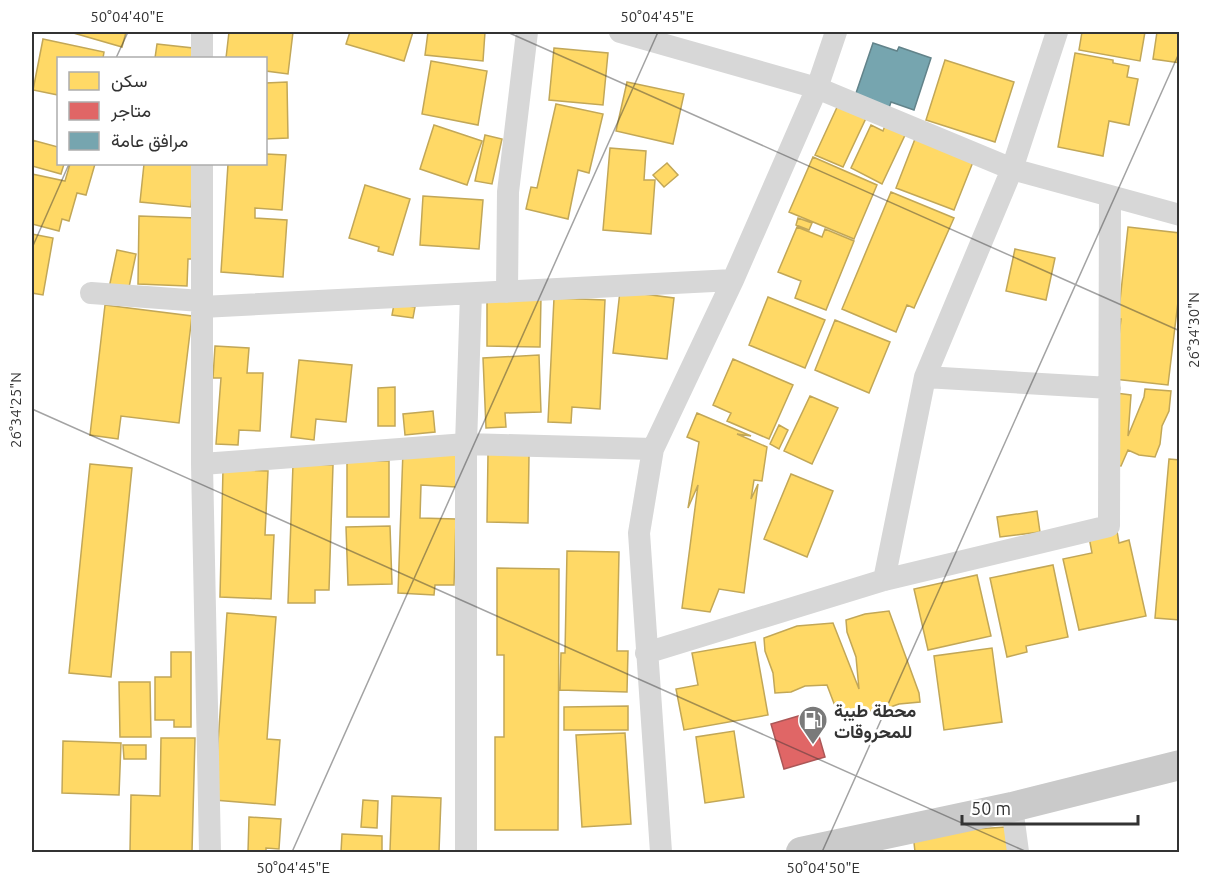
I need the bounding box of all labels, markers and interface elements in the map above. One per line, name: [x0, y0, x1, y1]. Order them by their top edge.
text: 50°04'40"E: [90, 8, 164, 25]
text: 50°04'45"E: [620, 8, 694, 25]
legend: [57, 57, 267, 165]
text: سكن: [111, 70, 147, 92]
text: متاجر: [110, 100, 151, 122]
text: مرافق عامة: [111, 130, 188, 152]
text: 26°34'30"N: [1185, 292, 1202, 368]
text: 26°34'25"N: [7, 372, 24, 448]
place label: محطة طيبة للمحروقات: [834, 700, 917, 743]
fuel station icon: محطة طيبة للمحروقات: [797, 704, 829, 746]
scale bar: [962, 788, 1138, 826]
text: 50 m: [971, 798, 1011, 818]
text: 50°04'45"E: [256, 859, 330, 876]
text: 50°04'50"E: [786, 859, 860, 876]

